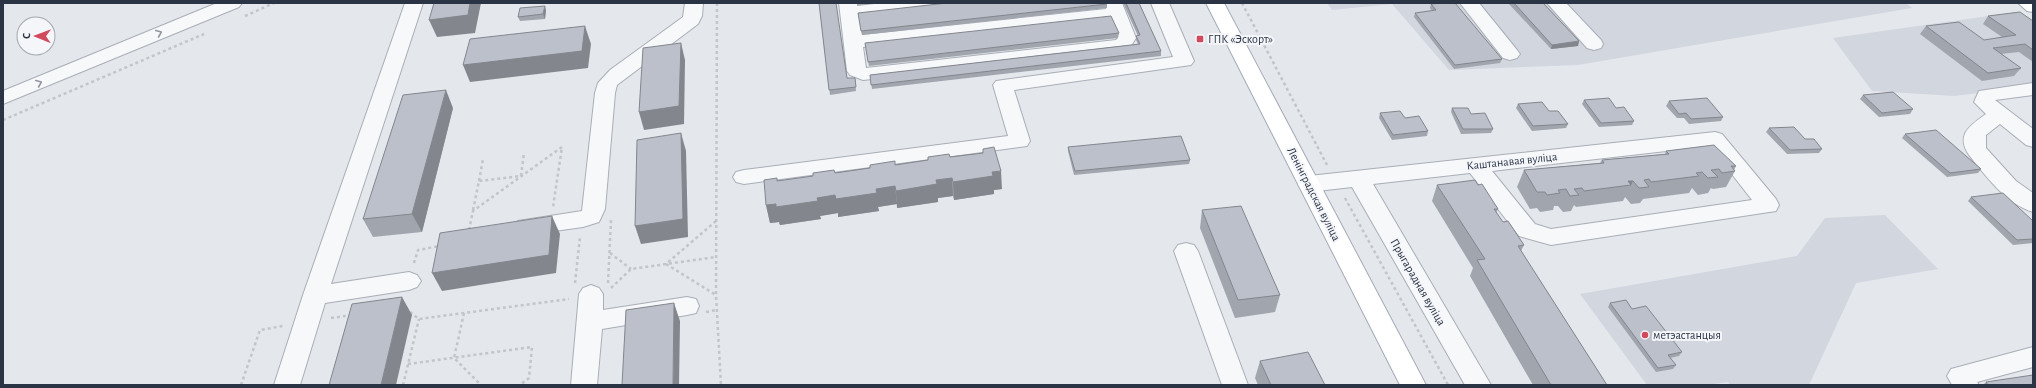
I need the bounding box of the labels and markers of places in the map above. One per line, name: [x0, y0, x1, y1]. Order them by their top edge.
place label: ГПК «Эскорт»: [1208, 33, 1273, 45]
marker: ГПК «Эскорт»: [1195, 34, 1205, 44]
place label: метэастанцыя: [1653, 329, 1721, 341]
marker: метэастанцыя: [1640, 330, 1650, 340]

